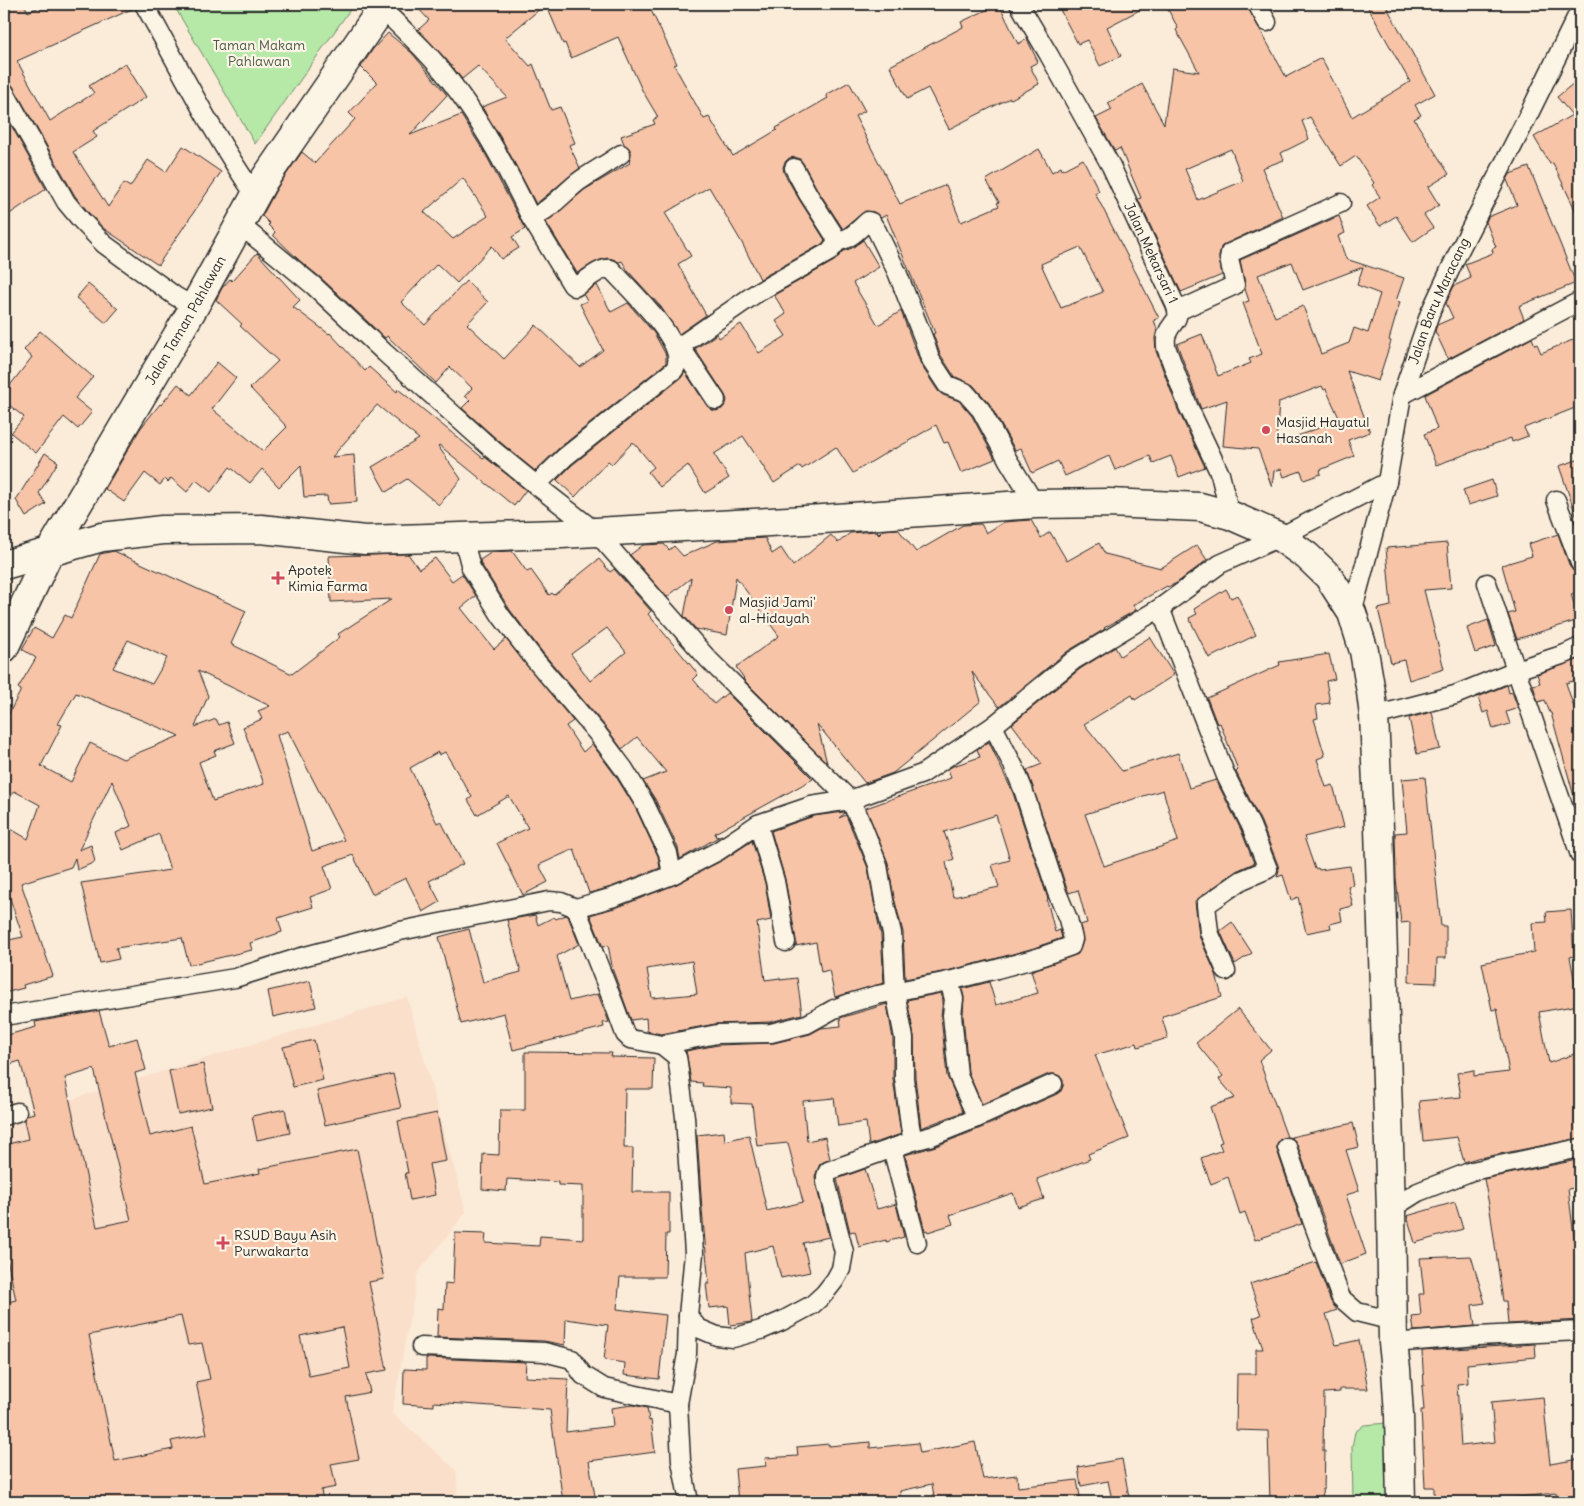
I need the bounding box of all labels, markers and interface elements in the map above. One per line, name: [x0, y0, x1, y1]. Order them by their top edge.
park label: Taman Makam Pahlawan: [213, 36, 305, 70]
street label: Jalan Mekarsari 1: [1120, 199, 1182, 306]
street label: Jalan Baru Maracang: [1404, 235, 1473, 366]
street label: Jalan Taman Pahlawan: [141, 252, 230, 388]
place label: Masjid Hayatul Hasanah: [1276, 413, 1369, 447]
marker: Masjid Hayatul Hasanah: [1260, 424, 1272, 436]
place label: Apotek Kimia Farma: [288, 561, 368, 595]
marker: Apotek Kimia Farma: [272, 572, 284, 584]
place label: Masjid Jami' al-Hidayah: [739, 593, 816, 627]
marker: Masjid Jami' al-Hidayah: [723, 604, 735, 616]
place label: RSUD Bayu Asih Purwakarta: [234, 1226, 337, 1260]
marker: RSUD Bayu Asih Purwakarta: [216, 1236, 230, 1250]

